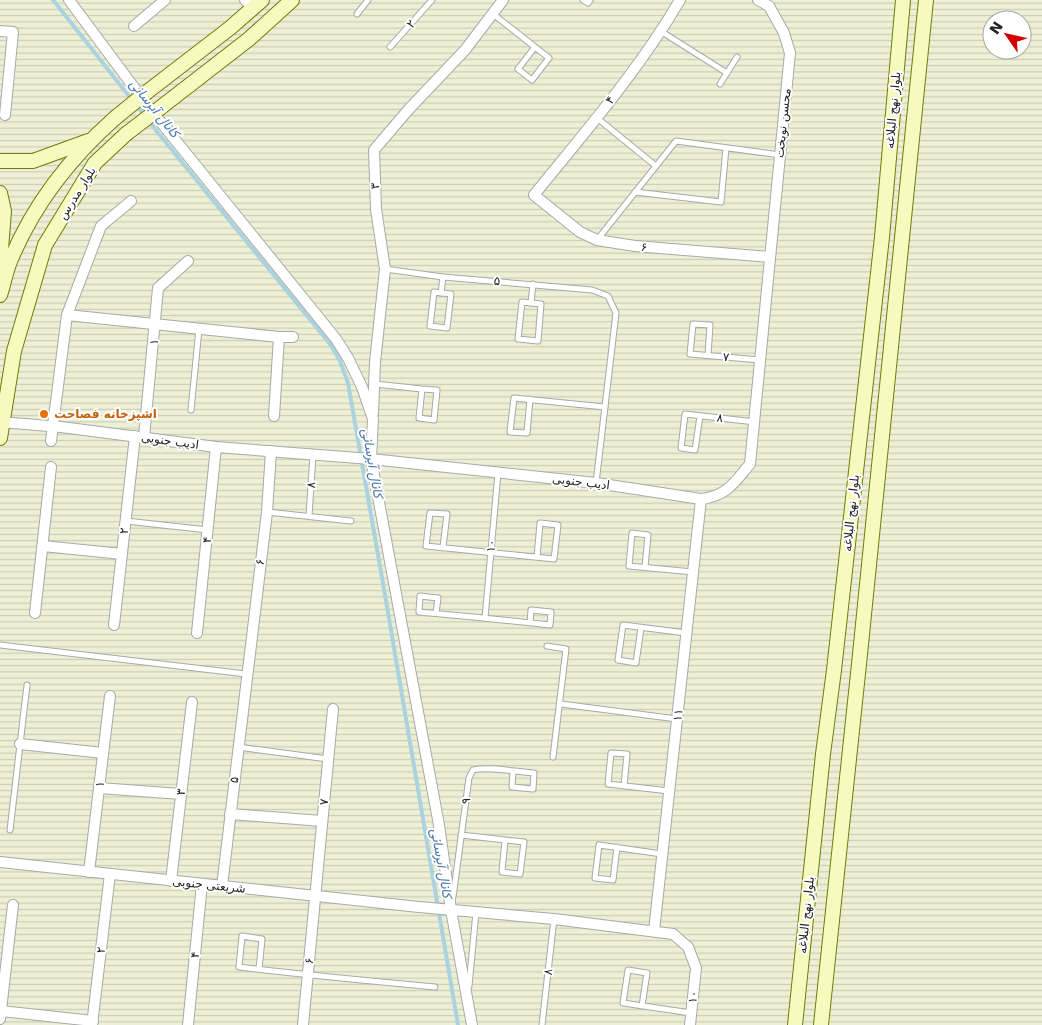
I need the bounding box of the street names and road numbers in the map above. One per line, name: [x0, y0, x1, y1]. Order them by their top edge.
street label: ۲: [404, 17, 418, 31]
street label: بلوار نهج البلاغه: [883, 71, 904, 149]
street label: محسن نوبخت: [772, 87, 795, 159]
street label: ۴: [602, 93, 618, 107]
street label: بلوار مدرس: [55, 164, 100, 223]
street label: ۳: [368, 182, 382, 190]
street label: ۶: [640, 240, 648, 254]
street label: ۵: [493, 274, 501, 288]
street label: ۱: [147, 338, 161, 346]
street label: ۷: [722, 350, 730, 364]
street label: ۸: [716, 411, 725, 425]
street label: ادیب جنوبی: [140, 430, 200, 453]
street label: ادیب جنوبی: [551, 472, 611, 493]
street label: بلوار نهج البلاغه: [840, 474, 863, 552]
street label: ۸: [304, 481, 318, 489]
street label: ۲: [117, 527, 131, 535]
street label: ۴: [200, 536, 214, 544]
street label: ۱۰: [483, 539, 499, 553]
street label: ۶: [253, 558, 267, 566]
street label: ۱۱: [670, 708, 686, 722]
street label: ۵: [227, 776, 241, 784]
street label: ۱: [93, 780, 107, 788]
street label: ۳: [174, 787, 188, 796]
street label: ۹: [459, 797, 473, 805]
street label: ۷: [317, 798, 331, 806]
street label: شریعتی جنوبی: [171, 874, 246, 897]
street label: بلوار نهج البلاغه: [795, 876, 818, 954]
street label: ۲: [94, 946, 108, 954]
street label: ۴: [188, 951, 202, 959]
street label: ۶: [302, 957, 316, 965]
street label: ۸: [541, 968, 555, 976]
street label: ۱۰: [685, 990, 701, 1004]

